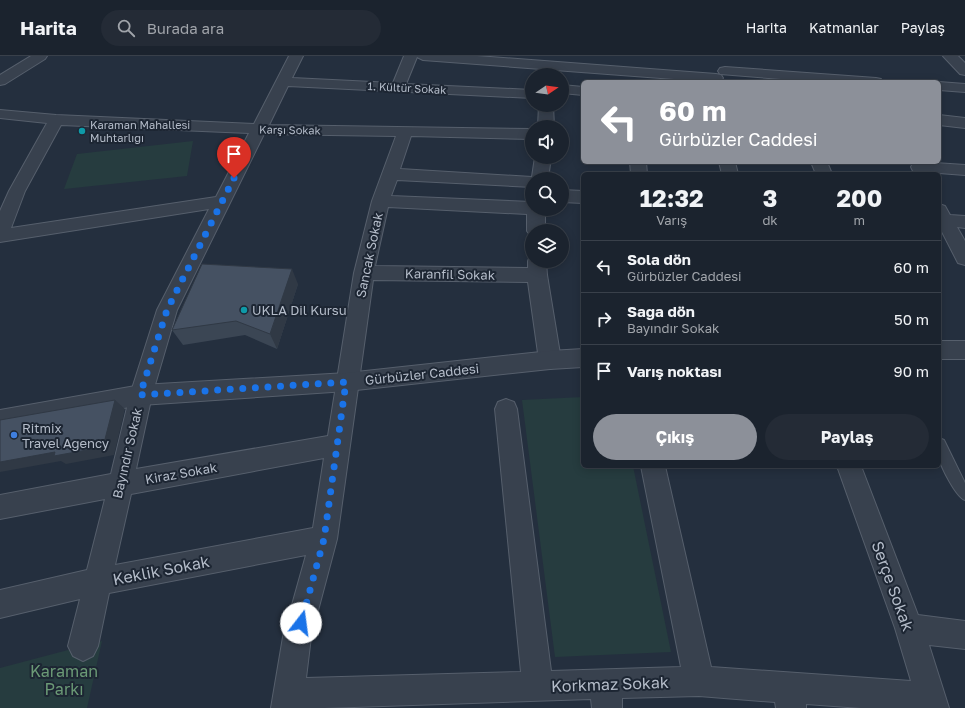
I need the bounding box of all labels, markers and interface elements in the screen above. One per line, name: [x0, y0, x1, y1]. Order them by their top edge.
search box: [101, 10, 381, 46]
text: Harita: [20, 16, 77, 39]
icon: search: [115, 17, 137, 39]
text: Burada ara: [147, 19, 224, 37]
text: Harita: [746, 19, 787, 36]
text: Katmanlar: [809, 19, 879, 36]
text: Paylaş: [901, 19, 945, 36]
north arrow: [525, 68, 569, 112]
map controls: [525, 68, 569, 268]
street label: 1. Kültür Sokak: [367, 79, 447, 96]
text: 60 m: [659, 94, 726, 127]
icon: left: [593, 96, 645, 148]
place label: Karaman Mahallesi Muhtarlığı: [90, 118, 190, 144]
button: sound: [525, 120, 569, 164]
street label: Karşı Sokak: [259, 122, 321, 137]
marker: Karaman Mahallesi Muhtarlığı: [77, 126, 87, 136]
text: Gürbüzler Caddesi: [659, 128, 818, 150]
pin: [217, 137, 251, 178]
icon: arrive: [223, 143, 245, 165]
button: search: [525, 172, 569, 216]
text: 12:32: [640, 183, 704, 212]
text: 3: [763, 183, 777, 212]
text: 200: [836, 183, 882, 212]
street label: Sancak Sokak: [352, 210, 386, 299]
text: Varış: [656, 212, 687, 228]
text: dk: [762, 212, 778, 228]
text: m: [854, 212, 865, 228]
button: layers: [525, 224, 569, 268]
text: Sola dön: [627, 250, 691, 268]
icon: left: [593, 256, 615, 278]
text: 60 m: [894, 258, 929, 276]
street label: Karanfil Sokak: [405, 265, 496, 283]
text: Gürbüzler Caddesi: [627, 268, 742, 284]
place label: UKLA Dil Kursu: [252, 302, 347, 318]
text: Sağa dön: [627, 302, 695, 320]
marker: UKLA Dil Kursu: [239, 305, 249, 315]
icon: right: [593, 308, 615, 330]
text: 50 m: [894, 310, 929, 328]
text: Bayındır Sokak: [627, 320, 719, 336]
street label: Gürbüzler Caddesi: [364, 360, 480, 388]
icon: arrive: [593, 360, 615, 382]
text: Varış noktası: [627, 362, 722, 380]
text: 90 m: [894, 362, 929, 380]
street label: Bayındır Sokak: [109, 406, 145, 500]
button: Çıkış: [593, 414, 757, 460]
button: Paylaş: [765, 414, 929, 460]
place label: Ritmix Travel Agency: [22, 420, 110, 451]
marker: Ritmix Travel Agency: [9, 430, 19, 440]
street label: Kiraz Sokak: [144, 459, 219, 487]
street label: Serçe Sokak: [867, 538, 919, 634]
street label: Keklik Sokak: [111, 551, 211, 589]
position arrow: [280, 602, 322, 644]
park label: Karaman Parkı: [30, 661, 98, 699]
street label: Korkmaz Sokak: [551, 672, 669, 696]

